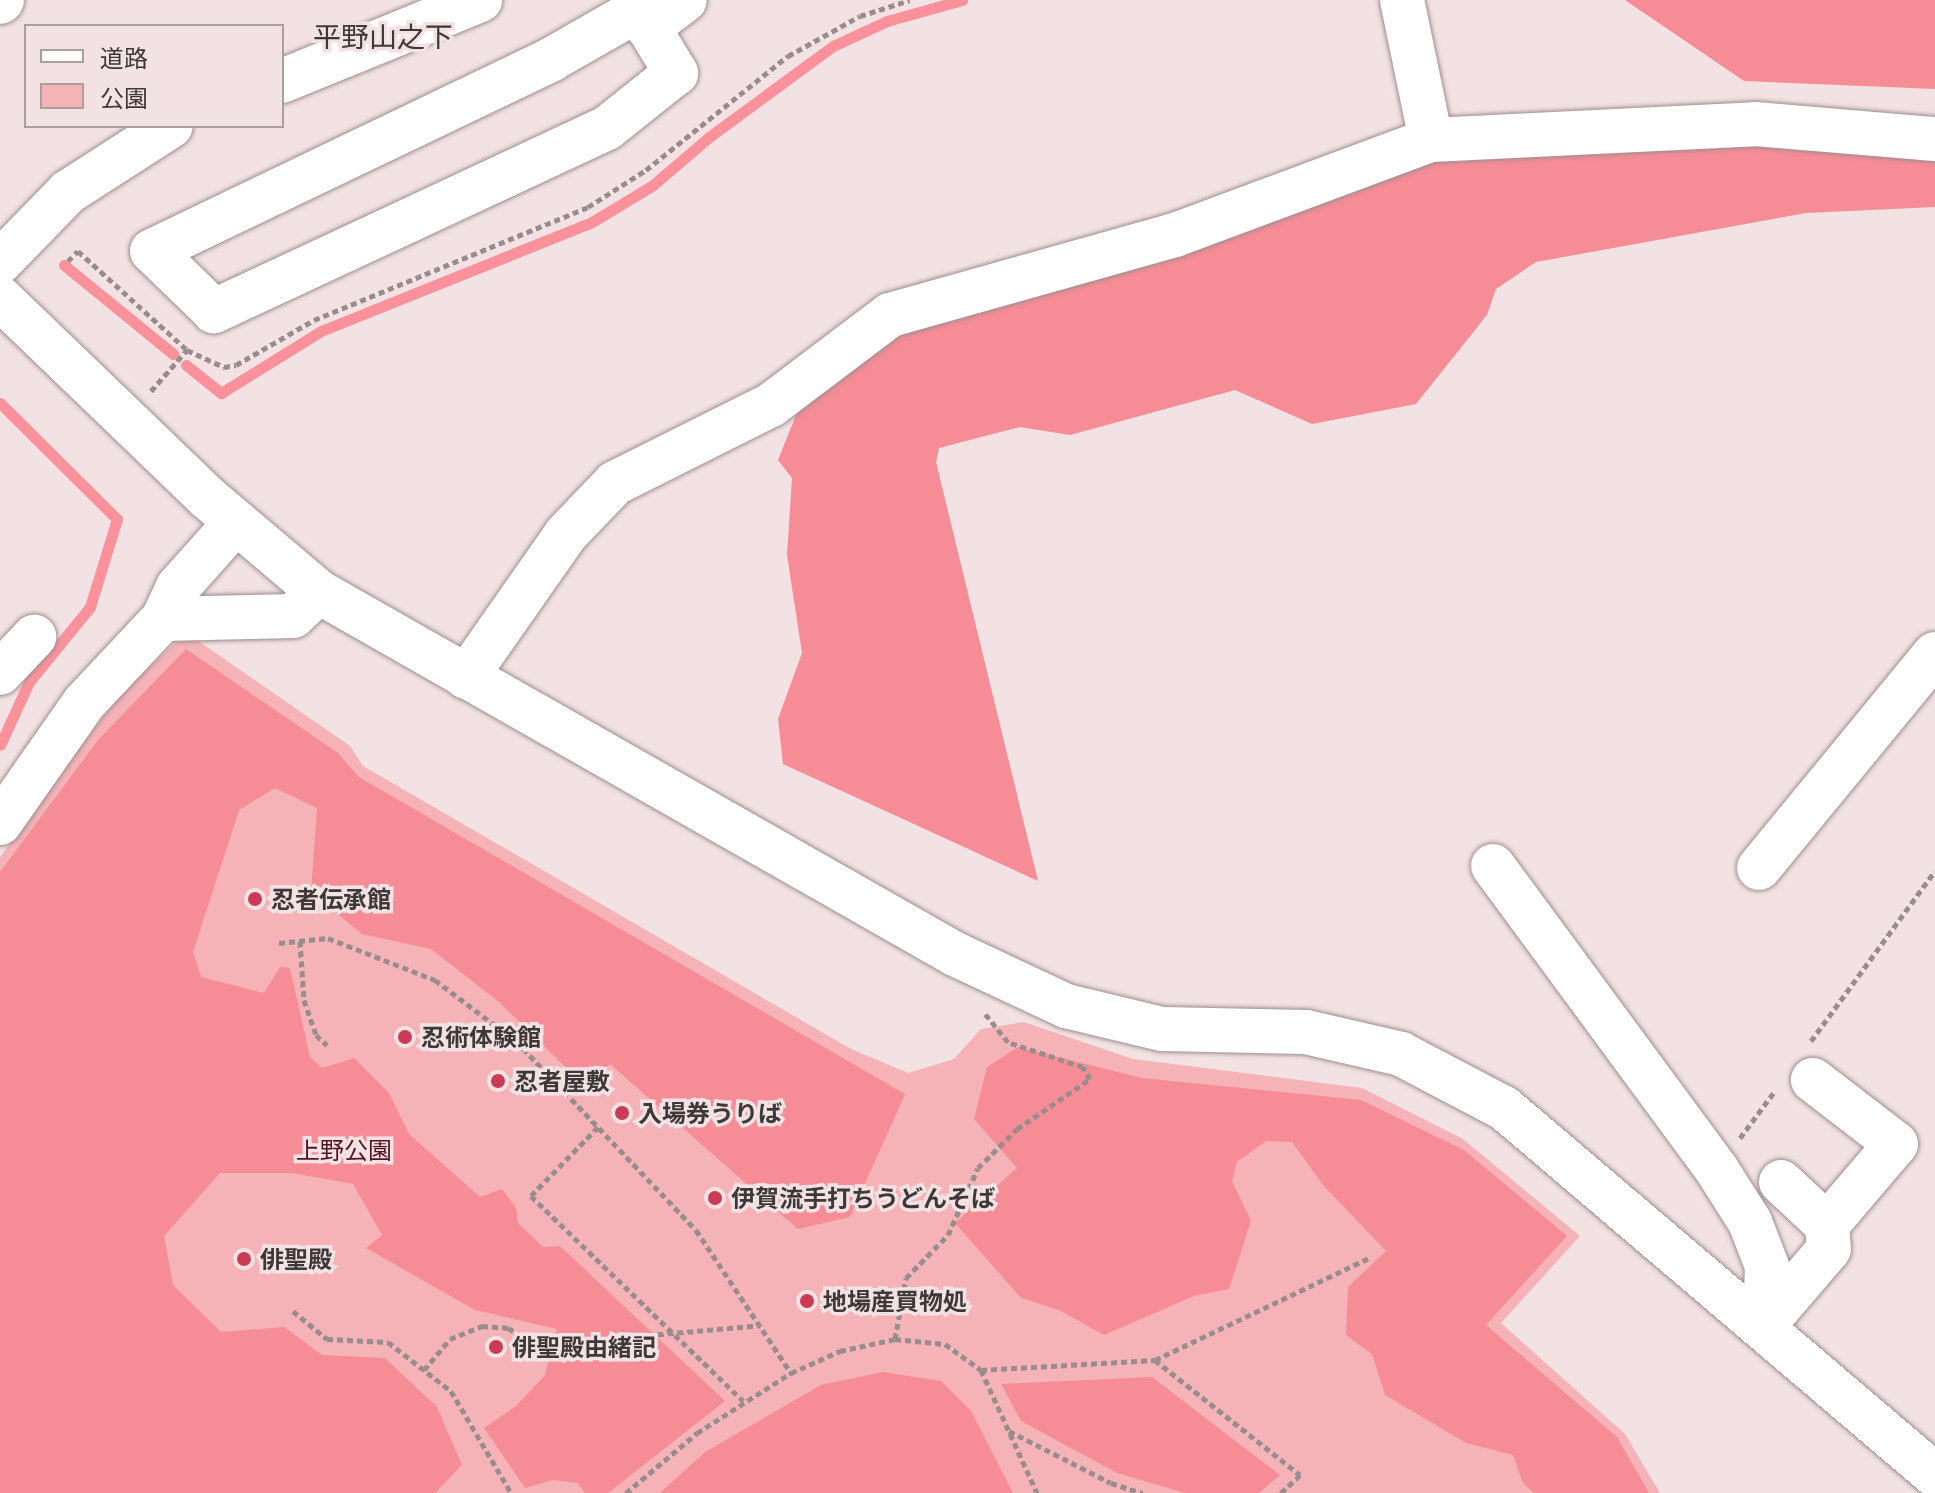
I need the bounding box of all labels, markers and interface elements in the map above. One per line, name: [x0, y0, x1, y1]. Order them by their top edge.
district label: 平野山之下: [313, 20, 453, 54]
legend: [24, 24, 284, 128]
text: 道路: [100, 43, 148, 72]
text: 公園: [100, 83, 148, 112]
place label: 忍者伝承館: [271, 885, 391, 913]
marker: 忍者伝承館: [246, 890, 264, 908]
place label: 忍術体験館: [421, 1023, 541, 1051]
marker: 忍術体験館: [396, 1028, 414, 1046]
place label: 忍者屋敷: [514, 1067, 610, 1095]
marker: 忍者屋敷: [489, 1072, 507, 1090]
place label: 入場券うりば: [638, 1099, 782, 1127]
marker: 入場券うりば: [613, 1104, 631, 1122]
park label: 上野公園: [296, 1136, 392, 1164]
place label: 伊賀流手打ちうどんそば: [731, 1184, 995, 1212]
marker: 伊賀流手打ちうどんそば: [706, 1189, 724, 1207]
place label: 俳聖殿: [260, 1245, 332, 1273]
marker: 俳聖殿: [235, 1250, 253, 1268]
place label: 地場産買物処: [823, 1287, 967, 1315]
marker: 地場産買物処: [798, 1292, 816, 1310]
place label: 俳聖殿由緒記: [512, 1333, 656, 1361]
marker: 俳聖殿由緒記: [487, 1338, 505, 1356]

